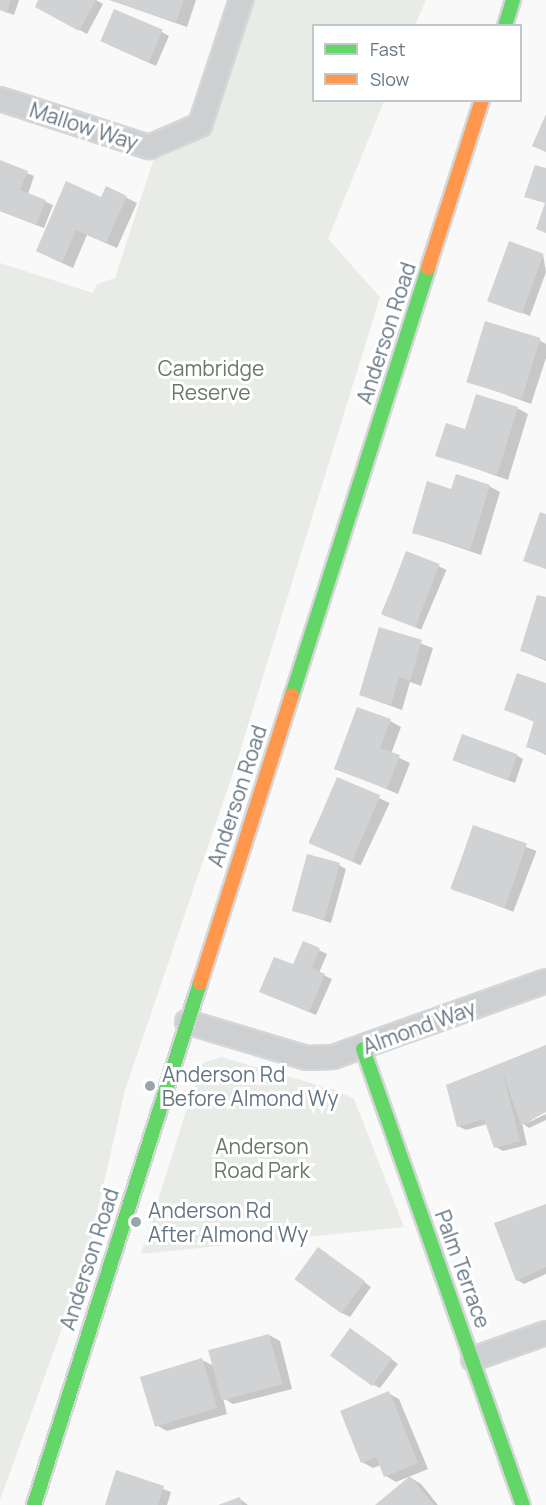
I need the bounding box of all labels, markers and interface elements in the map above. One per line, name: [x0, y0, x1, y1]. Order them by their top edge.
legend: [312, 24, 522, 102]
text: Fast: [370, 37, 405, 61]
text: Slow: [370, 67, 409, 91]
street label: Mallow Way: [27, 97, 141, 155]
street label: Anderson Road: [351, 259, 421, 407]
park label: Cambridge Reserve: [158, 355, 264, 405]
street label: Anderson Road: [202, 722, 272, 870]
street label: Almond Way: [359, 995, 479, 1059]
place label: Anderson Rd Before Almond Wy: [162, 1061, 339, 1111]
marker: Anderson Rd Before Almond Wy: [143, 1079, 157, 1093]
park label: Anderson Road Park: [214, 1133, 310, 1183]
street label: Anderson Road: [54, 1185, 124, 1333]
place label: Anderson Rd After Almond Wy: [148, 1197, 308, 1247]
street label: Palm Terrace: [430, 1206, 496, 1332]
marker: Anderson Rd After Almond Wy: [129, 1215, 143, 1229]

